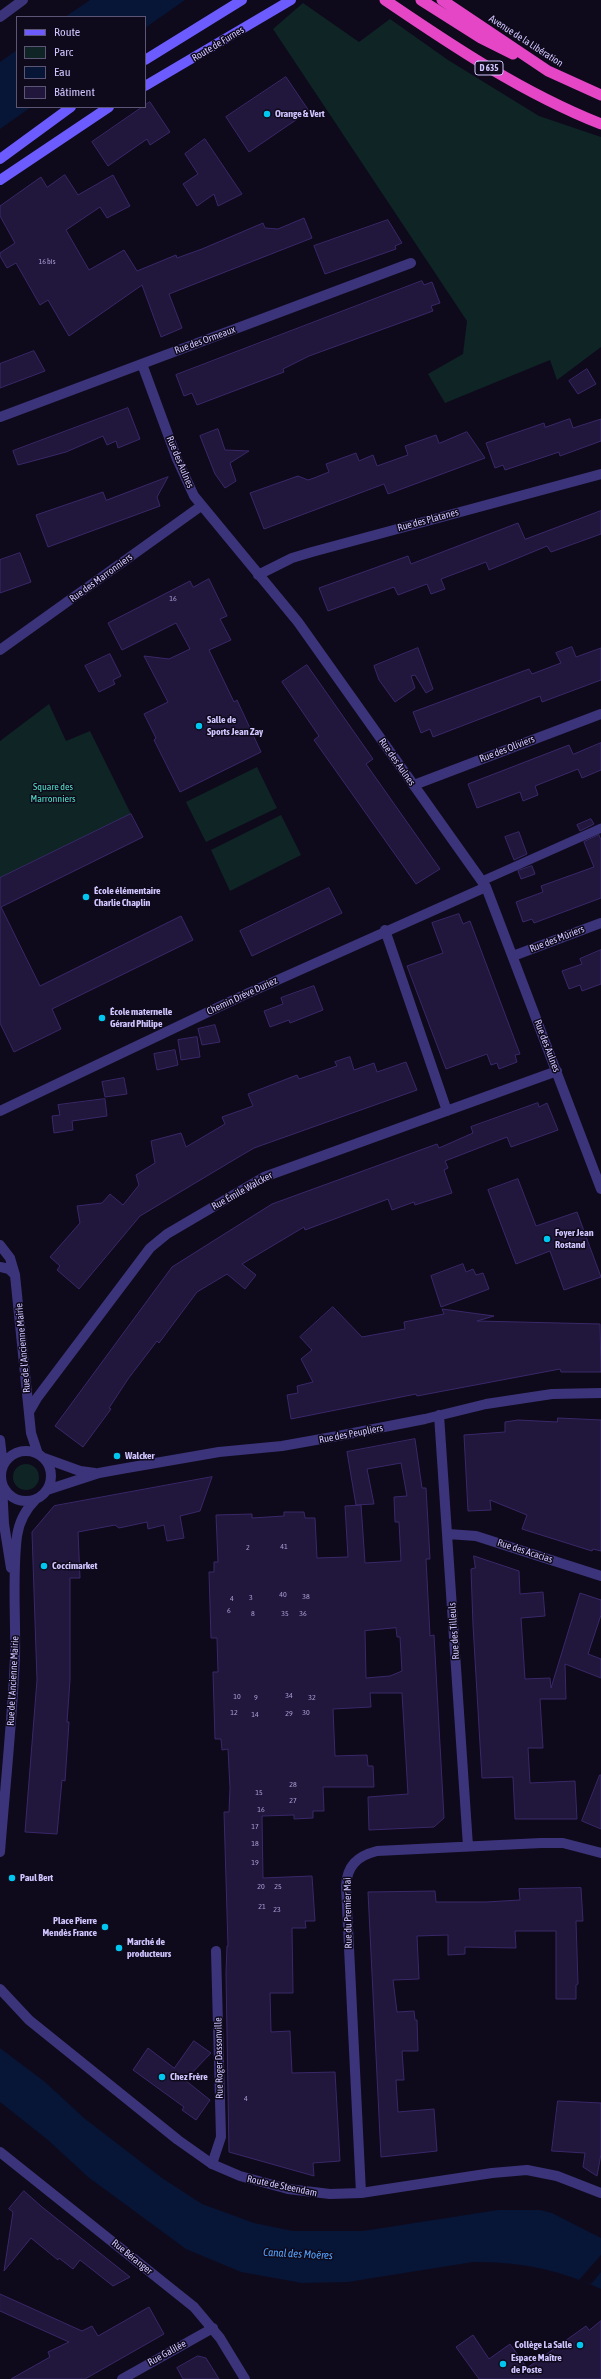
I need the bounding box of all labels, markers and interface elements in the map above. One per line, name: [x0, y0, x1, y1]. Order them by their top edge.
street label: Avenue de la Libération: [487, 13, 565, 69]
legend: [16, 16, 146, 108]
street label: Route de Furnes: [190, 24, 246, 64]
text: Route: [54, 25, 80, 39]
text: Parc: [54, 45, 73, 59]
road number: D 635: [475, 61, 503, 75]
text: Eau: [54, 65, 71, 79]
text: Bâtiment: [54, 85, 95, 99]
place label: Orange & Vert: [275, 108, 325, 120]
marker: Orange & Vert: [262, 109, 272, 119]
house number: 16 bis: [38, 256, 56, 266]
street label: Rue des Ormeaux: [173, 323, 237, 357]
street label: Rue des Aulnes: [164, 434, 196, 490]
street label: Rue des Platanes: [396, 506, 460, 534]
street label: Rue des Marronniers: [67, 551, 135, 605]
house number: 16: [169, 593, 177, 603]
place label: Salle de Sports Jean Zay: [207, 714, 263, 738]
marker: Salle de Sports Jean Zay: [194, 721, 204, 731]
street label: Rue des Oliviers: [478, 733, 536, 765]
street label: Rue des Aulnes: [376, 736, 418, 788]
park label: Square des Marronniers: [31, 781, 75, 804]
place label: École élémentaire Charlie Chaplin: [94, 885, 161, 908]
marker: École élémentaire Charlie Chaplin: [81, 892, 91, 902]
street label: Rue des Mûriers: [528, 923, 586, 955]
street label: Chemin Drève Duriez: [205, 974, 279, 1018]
place label: École maternelle Gérard Philipe: [110, 1006, 172, 1030]
marker: École maternelle Gérard Philipe: [97, 1013, 107, 1023]
street label: Rue des Aulnes: [532, 1018, 562, 1074]
street label: Rue Émile Walcker: [210, 1169, 274, 1213]
place label: Foyer Jean Rostand: [555, 1227, 594, 1250]
marker: Foyer Jean Rostand: [542, 1234, 552, 1244]
street label: Rue de l'Ancienne Mairie: [13, 1303, 33, 1393]
street label: Rue des Peupliers: [318, 1422, 384, 1446]
place label: Walcker: [125, 1450, 155, 1462]
marker: Walcker: [112, 1451, 122, 1461]
street label: Rue des Acacias: [496, 1536, 554, 1566]
house number: 41: [280, 1541, 288, 1551]
house number: 2: [246, 1542, 250, 1552]
place label: Coccimarket: [52, 1560, 97, 1572]
marker: Coccimarket: [39, 1561, 49, 1571]
house number: 40: [279, 1589, 287, 1599]
house number: 38: [302, 1591, 310, 1601]
house number: 3: [249, 1592, 253, 1602]
house number: 4: [230, 1593, 234, 1603]
street label: Rue des Tilleuls: [446, 1602, 462, 1660]
house number: 6: [227, 1605, 231, 1615]
house number: 8: [251, 1608, 255, 1618]
house number: 35: [281, 1608, 289, 1618]
house number: 36: [299, 1608, 307, 1618]
street label: Rue de l'Ancienne Mairie: [5, 1636, 21, 1726]
house number: 34: [285, 1690, 293, 1700]
house number: 10: [233, 1691, 241, 1701]
house number: 9: [254, 1692, 258, 1702]
house number: 32: [308, 1692, 316, 1702]
house number: 12: [230, 1707, 238, 1717]
house number: 30: [302, 1707, 310, 1717]
house number: 29: [285, 1708, 293, 1718]
house number: 14: [251, 1709, 259, 1719]
house number: 28: [289, 1779, 297, 1789]
house number: 15: [255, 1787, 263, 1797]
house number: 27: [289, 1795, 297, 1805]
house number: 16: [257, 1804, 265, 1814]
house number: 17: [251, 1821, 259, 1831]
house number: 18: [251, 1838, 259, 1848]
house number: 19: [251, 1857, 259, 1867]
place label: Paul Bert: [20, 1872, 53, 1884]
marker: Paul Bert: [7, 1873, 17, 1883]
street label: Rue du Premier Mai: [341, 1877, 355, 1949]
house number: 20: [257, 1881, 265, 1891]
house number: 25: [274, 1881, 282, 1891]
house number: 21: [258, 1901, 266, 1911]
house number: 23: [273, 1904, 281, 1914]
place label: Place Pierre Mendès France: [42, 1915, 97, 1938]
marker: Place Pierre Mendès France: [100, 1922, 110, 1932]
place label: Marché de producteurs: [127, 1936, 171, 1960]
marker: Marché de producteurs: [114, 1943, 124, 1953]
street label: Rue Roger Dassonville: [212, 2017, 226, 2099]
place label: Chez Frère: [170, 2071, 208, 2083]
marker: Chez Frère: [157, 2072, 167, 2082]
house number: 4: [244, 2093, 248, 2103]
street label: Route de Steendam: [246, 2173, 318, 2199]
street label: Rue Béranger: [109, 2237, 155, 2277]
water label: Canal des Moëres: [263, 2246, 333, 2262]
street label: Rue Galilée: [146, 2338, 188, 2368]
place label: Collège La Salle: [515, 2339, 572, 2351]
marker: Collège La Salle: [575, 2340, 585, 2350]
place label: Espace Maître de Poste: [511, 2352, 562, 2376]
marker: Espace Maître de Poste: [498, 2359, 508, 2369]

